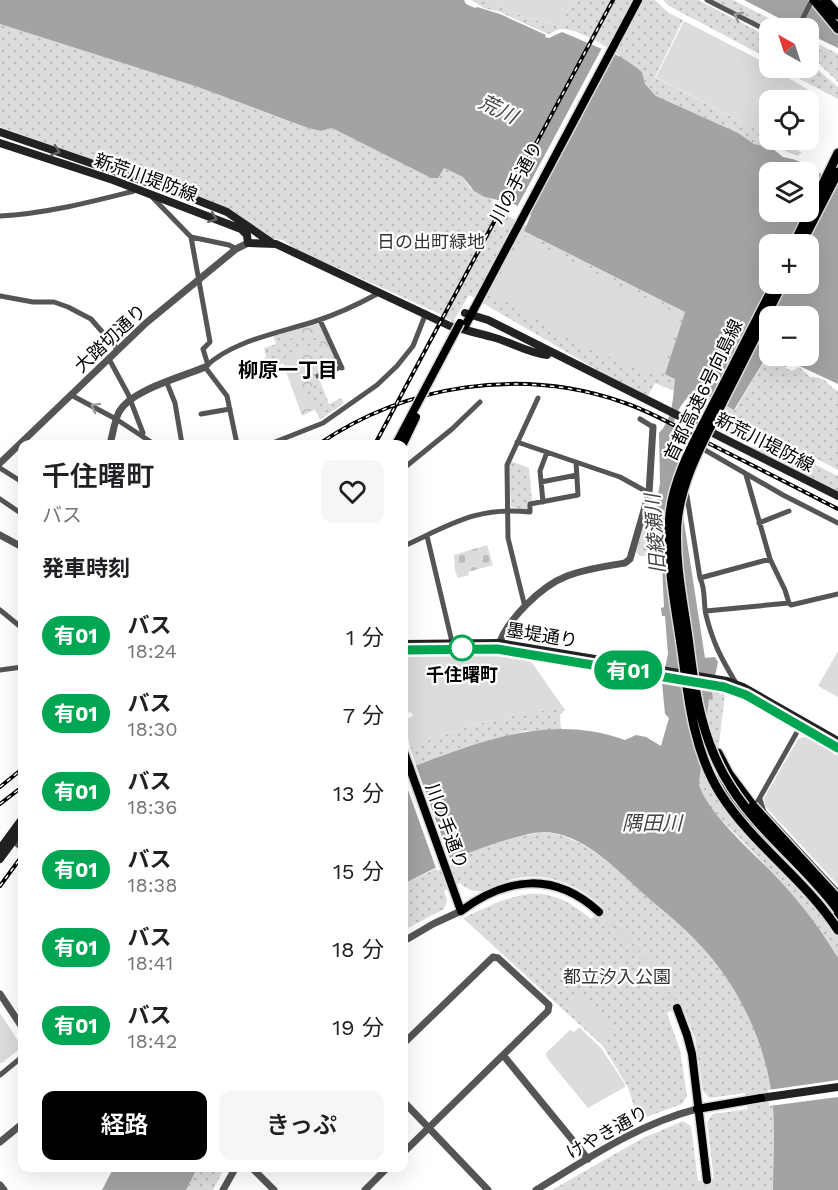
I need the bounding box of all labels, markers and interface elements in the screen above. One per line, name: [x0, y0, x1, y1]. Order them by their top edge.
one-way arrow: [734, 12, 745, 23]
north arrow: [759, 18, 819, 78]
map controls: [759, 18, 819, 366]
water label: 荒川: [475, 89, 523, 129]
button: locate: [759, 90, 819, 150]
street label: 川の手通り: [486, 137, 546, 227]
one-way arrow: [50, 143, 60, 156]
street label: 新荒川堤防線: [92, 149, 200, 205]
button: layers: [759, 162, 819, 222]
one-way arrow: [207, 211, 218, 223]
park label: 日の出町緑地: [377, 231, 485, 252]
button: +: [759, 234, 819, 294]
street label: 大踏切通り: [70, 300, 150, 376]
button: −: [759, 306, 819, 366]
street label: 首都高速6号向島線: [660, 316, 746, 464]
district label: 柳原一丁目: [238, 358, 338, 382]
one-way arrow: [91, 403, 101, 414]
street label: 新荒川堤防線: [712, 408, 818, 476]
text: 千住曙町: [42, 460, 154, 493]
button: heart: [321, 460, 384, 523]
water label: 旧綾瀬川: [640, 491, 670, 575]
text: バス: [42, 503, 82, 527]
text: 発車時刻: [42, 556, 130, 581]
text: バス: [128, 613, 172, 638]
street label: 墨堤通り: [505, 619, 579, 651]
text: 有01: [54, 623, 98, 648]
text: 1 分: [346, 625, 384, 650]
marker: 千住曙町: [449, 635, 475, 661]
text: 18:24: [128, 639, 177, 663]
line badge: 有01: [594, 650, 662, 690]
text: 有01: [606, 658, 650, 683]
place label: 千住曙町: [426, 664, 498, 685]
text: バス: [128, 691, 172, 716]
text: 有01: [54, 701, 98, 726]
text: 7 分: [343, 703, 384, 728]
text: 18:30: [128, 717, 178, 741]
text: バス: [128, 769, 172, 794]
text: 有01: [54, 779, 98, 804]
street label: 川の手通り: [422, 780, 472, 872]
text: 13 分: [333, 781, 384, 806]
text: 18:36: [128, 795, 177, 819]
water label: 隅田川: [622, 811, 684, 835]
text: バス: [128, 847, 172, 872]
text: 有01: [54, 857, 98, 882]
text: 15 分: [333, 859, 384, 884]
text: 18:38: [128, 873, 178, 897]
text: バス: [128, 925, 172, 950]
text: 有01: [54, 935, 98, 960]
text: 18 分: [332, 937, 384, 962]
text: 18:41: [128, 951, 173, 975]
park label: 都立汐入公園: [563, 966, 671, 987]
text: バス: [128, 1003, 172, 1028]
text: 有01: [54, 1013, 98, 1038]
text: 19 分: [332, 1015, 384, 1040]
text: 18:42: [128, 1029, 178, 1053]
button: 経路: [42, 1091, 207, 1160]
button: きっぷ: [219, 1091, 384, 1160]
street label: けやき通り: [563, 1101, 651, 1163]

